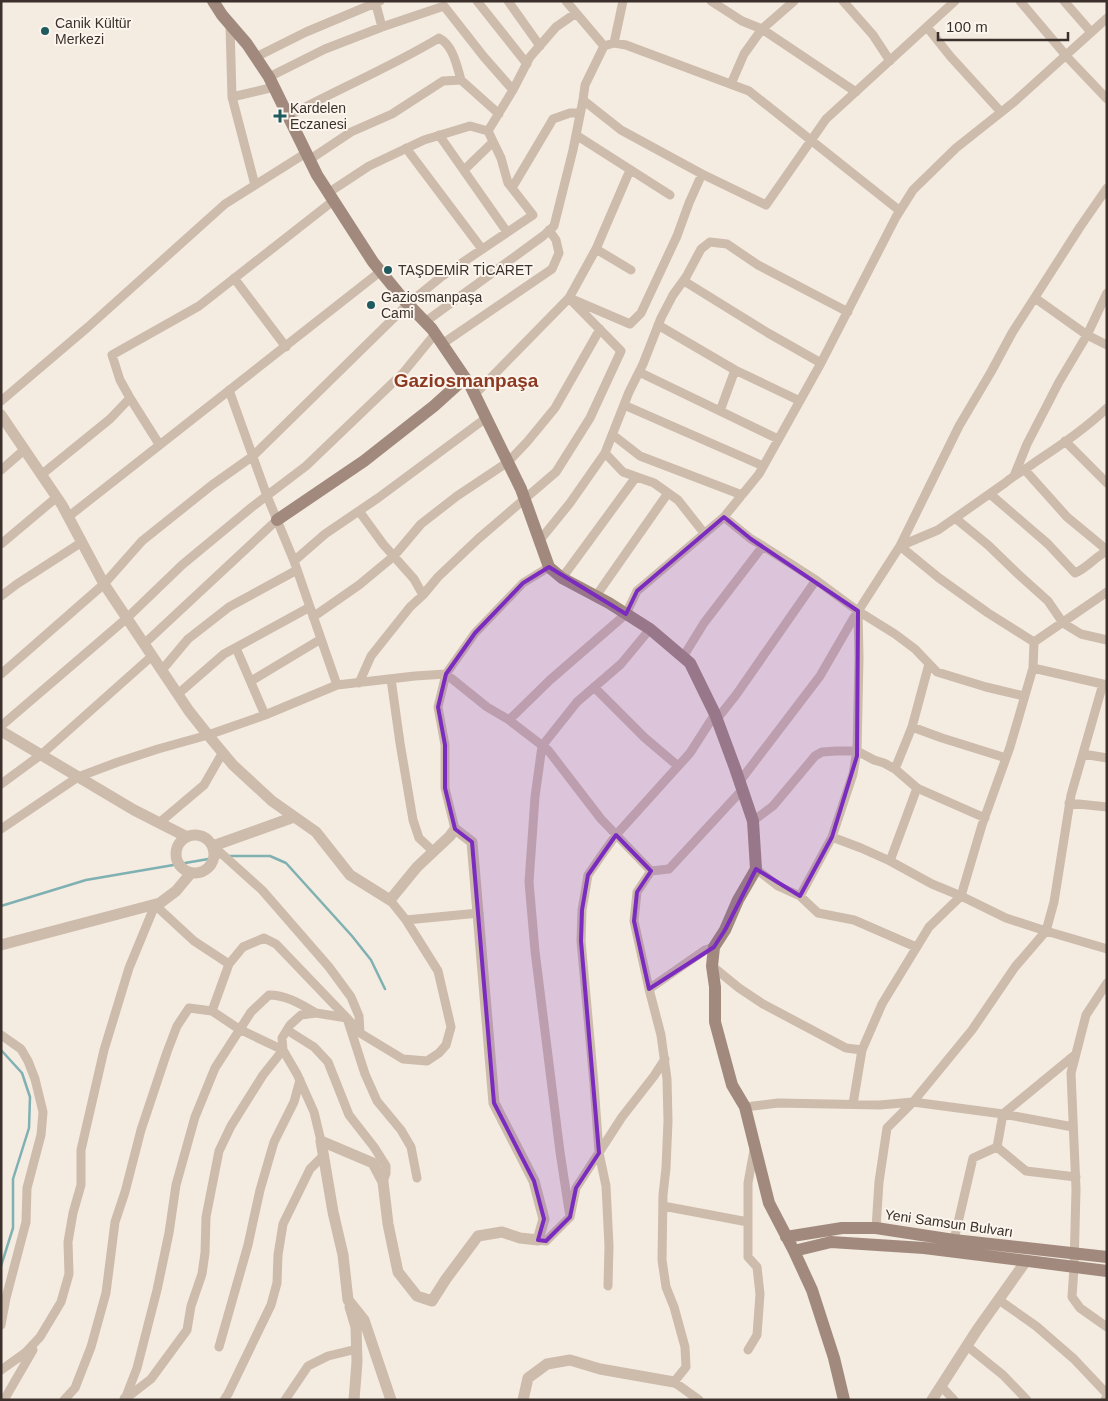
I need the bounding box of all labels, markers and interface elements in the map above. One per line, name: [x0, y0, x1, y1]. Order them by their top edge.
scale bar: [938, 10, 1068, 42]
place label: Canik Kültür Merkezi: [55, 15, 132, 47]
text: 100 m: [946, 18, 988, 35]
marker: Canik Kültür Merkezi: [39, 25, 51, 37]
place label: Kardelen Eczanesi: [290, 100, 347, 132]
marker: Kardelen Eczanesi: [274, 110, 286, 122]
place label: TAŞDEMİR TİCARET: [398, 261, 533, 278]
marker: TAŞDEMİR TİCARET: [382, 264, 394, 276]
place label: Gaziosmanpaşa Cami: [381, 289, 482, 321]
marker: Gaziosmanpaşa Cami: [365, 299, 377, 311]
district label: Gaziosmanpaşa: [394, 370, 539, 391]
street label: Yeni Samsun Bulvarı: [884, 1206, 1014, 1240]

